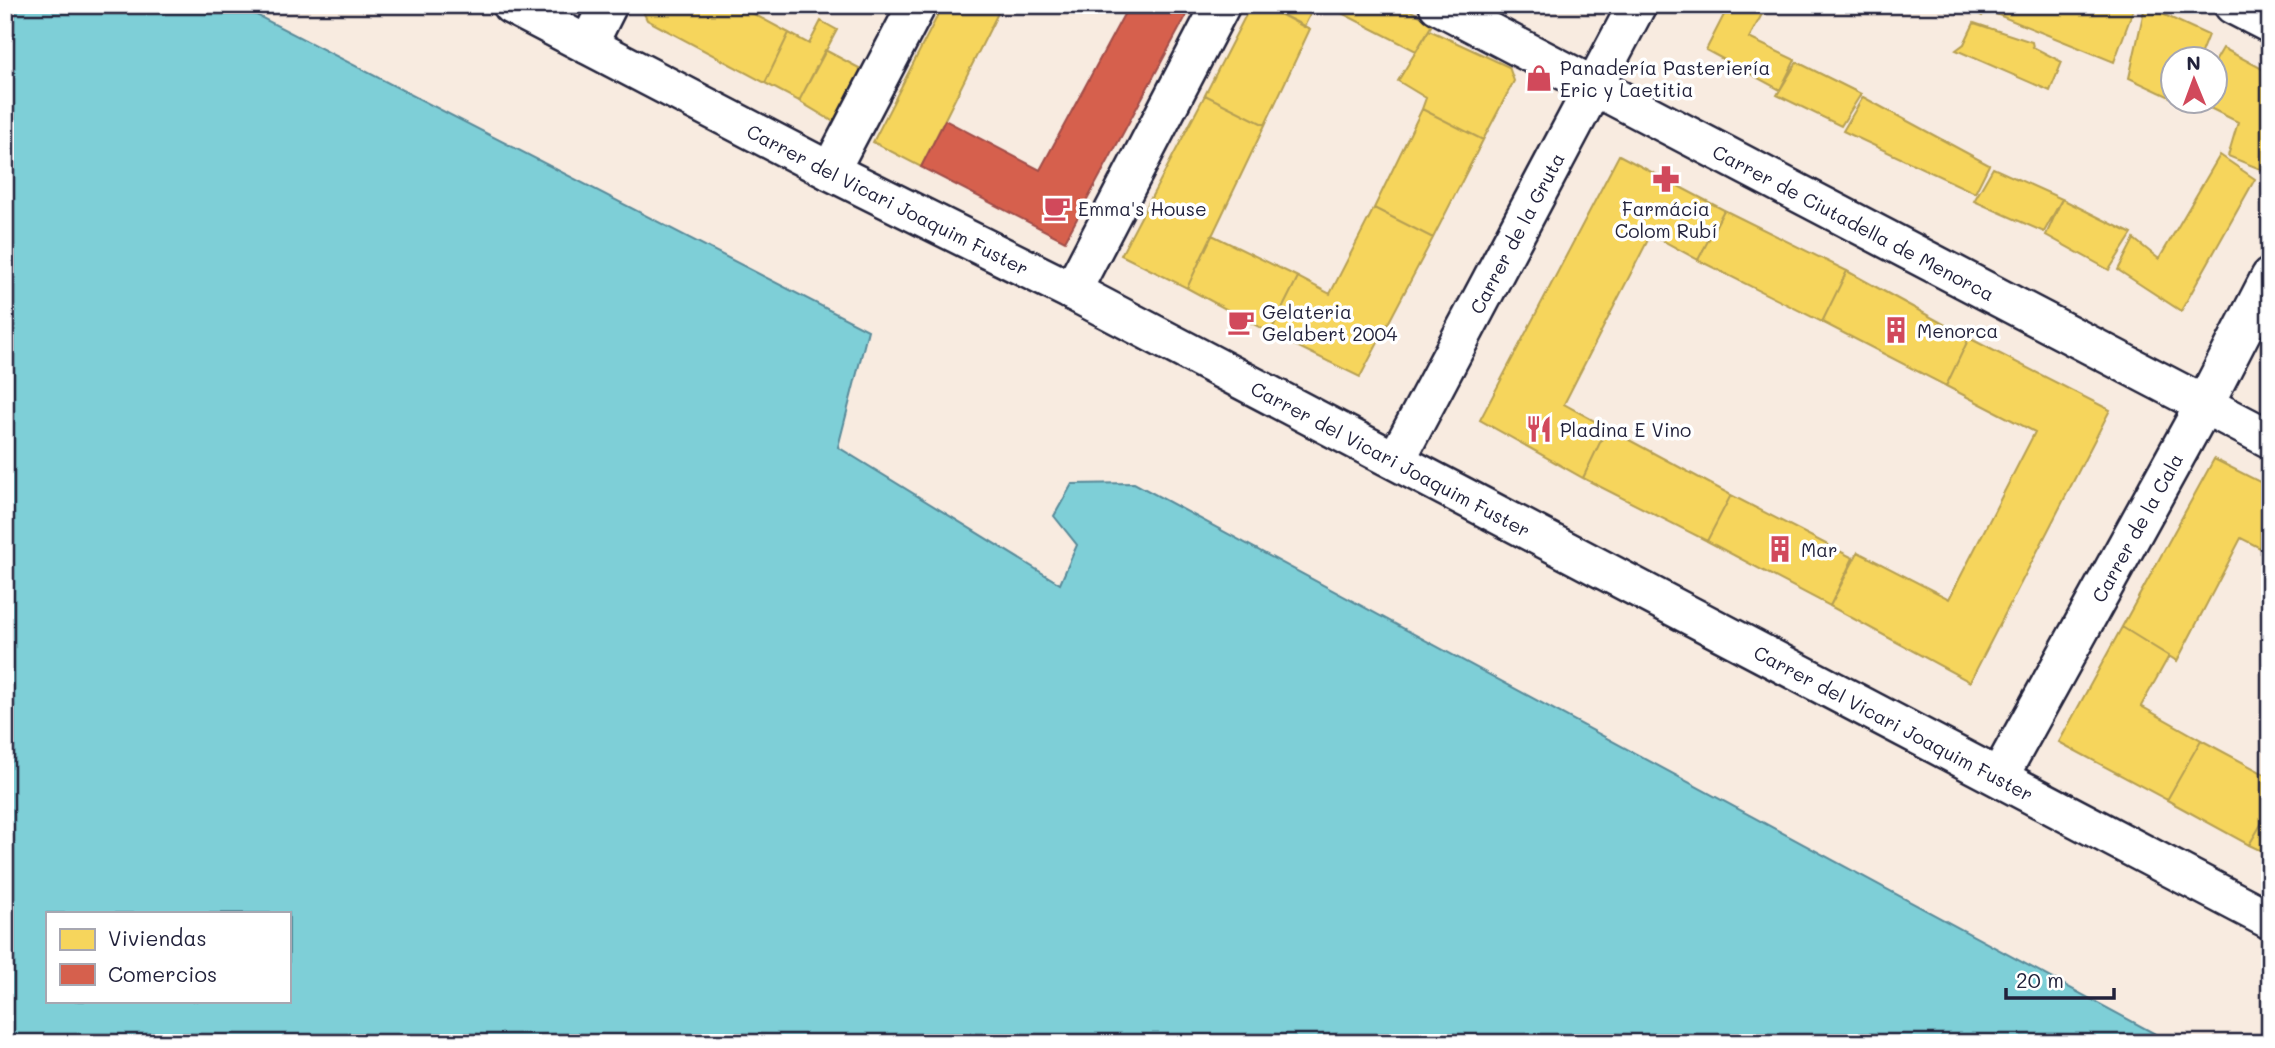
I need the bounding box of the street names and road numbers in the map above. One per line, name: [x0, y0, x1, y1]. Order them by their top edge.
street label: Carrer del Vicari Joaquim Fuster: [743, 118, 1033, 280]
street label: Carrer de Ciutadella de Menorca: [1709, 138, 1999, 306]
street label: Carrer de la Gruta: [1463, 148, 1569, 318]
street label: Carrer del Vicari Joaquim Fuster: [1247, 375, 1535, 542]
street label: Carrer de la Cala: [2085, 448, 2188, 606]
street label: Carrer del Vicari Joaquim Fuster: [1750, 639, 2038, 806]

